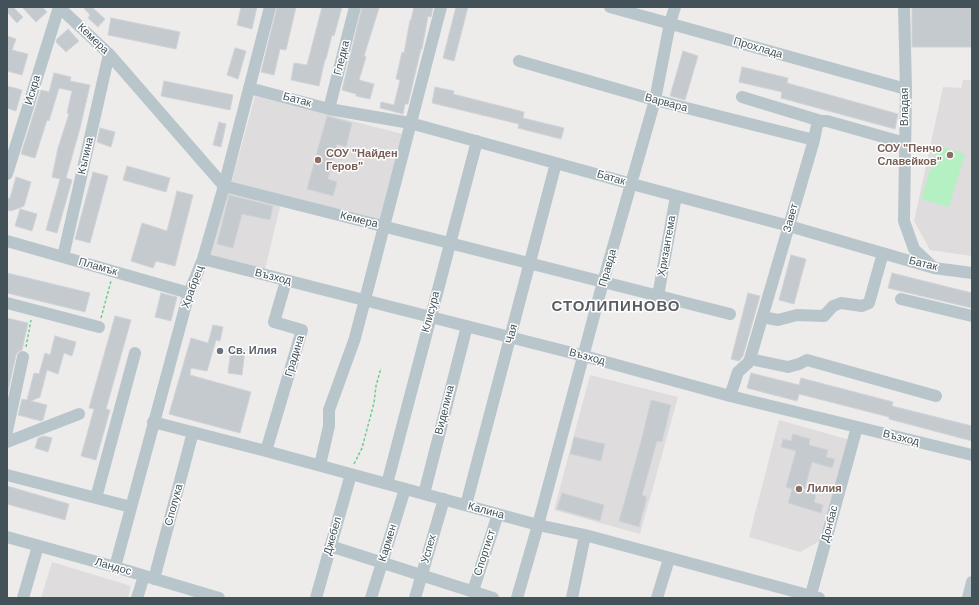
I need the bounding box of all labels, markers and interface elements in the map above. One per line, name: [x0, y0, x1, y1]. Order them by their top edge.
street label: Кемера: [75, 21, 111, 57]
street label: Прохлада: [732, 35, 784, 61]
street label: Гледка: [331, 39, 353, 77]
street label: Искра: [22, 74, 44, 106]
street label: Владая: [898, 88, 912, 126]
street label: Батак: [281, 90, 313, 110]
street label: Варвара: [643, 91, 689, 115]
street label: Къпина: [75, 136, 97, 176]
place label: СОУ "Пенчо Славейков": [877, 142, 942, 168]
place label: СОУ "Найден Геров": [326, 147, 398, 173]
marker: СОУ "Пенчо Славейков": [945, 150, 955, 160]
marker: СОУ "Найден Геров": [313, 155, 323, 165]
street label: Батак: [595, 168, 627, 188]
street label: Завет: [781, 202, 801, 234]
street label: Кемера: [339, 209, 379, 231]
street label: Хризантема: [655, 215, 679, 277]
street label: Правда: [596, 248, 620, 288]
street label: Батак: [907, 254, 939, 274]
street label: Пламък: [77, 255, 119, 279]
street label: Храбрец: [179, 264, 207, 310]
street label: Възход: [253, 266, 293, 288]
street label: Клисура: [419, 290, 443, 334]
district label: СТОЛИПИНОВО: [551, 298, 681, 316]
street label: Чая: [503, 323, 521, 345]
street label: Градина: [283, 334, 307, 378]
place label: Св. Илия: [228, 344, 277, 358]
marker: Св. Илия: [215, 346, 225, 356]
street label: Възход: [567, 346, 607, 368]
street label: Виделина: [432, 384, 458, 436]
street label: Възход: [881, 427, 921, 449]
place label: Лилия: [807, 482, 842, 496]
street label: Сполука: [162, 483, 186, 527]
marker: Лилия: [794, 484, 804, 494]
street label: Калина: [466, 500, 506, 522]
street label: Донбас: [819, 504, 841, 544]
street label: Джебел: [321, 515, 345, 557]
street label: Кармен: [376, 523, 400, 563]
street label: Спортист: [471, 528, 499, 578]
street label: Успех: [419, 533, 439, 565]
street label: Ландос: [93, 555, 133, 579]

